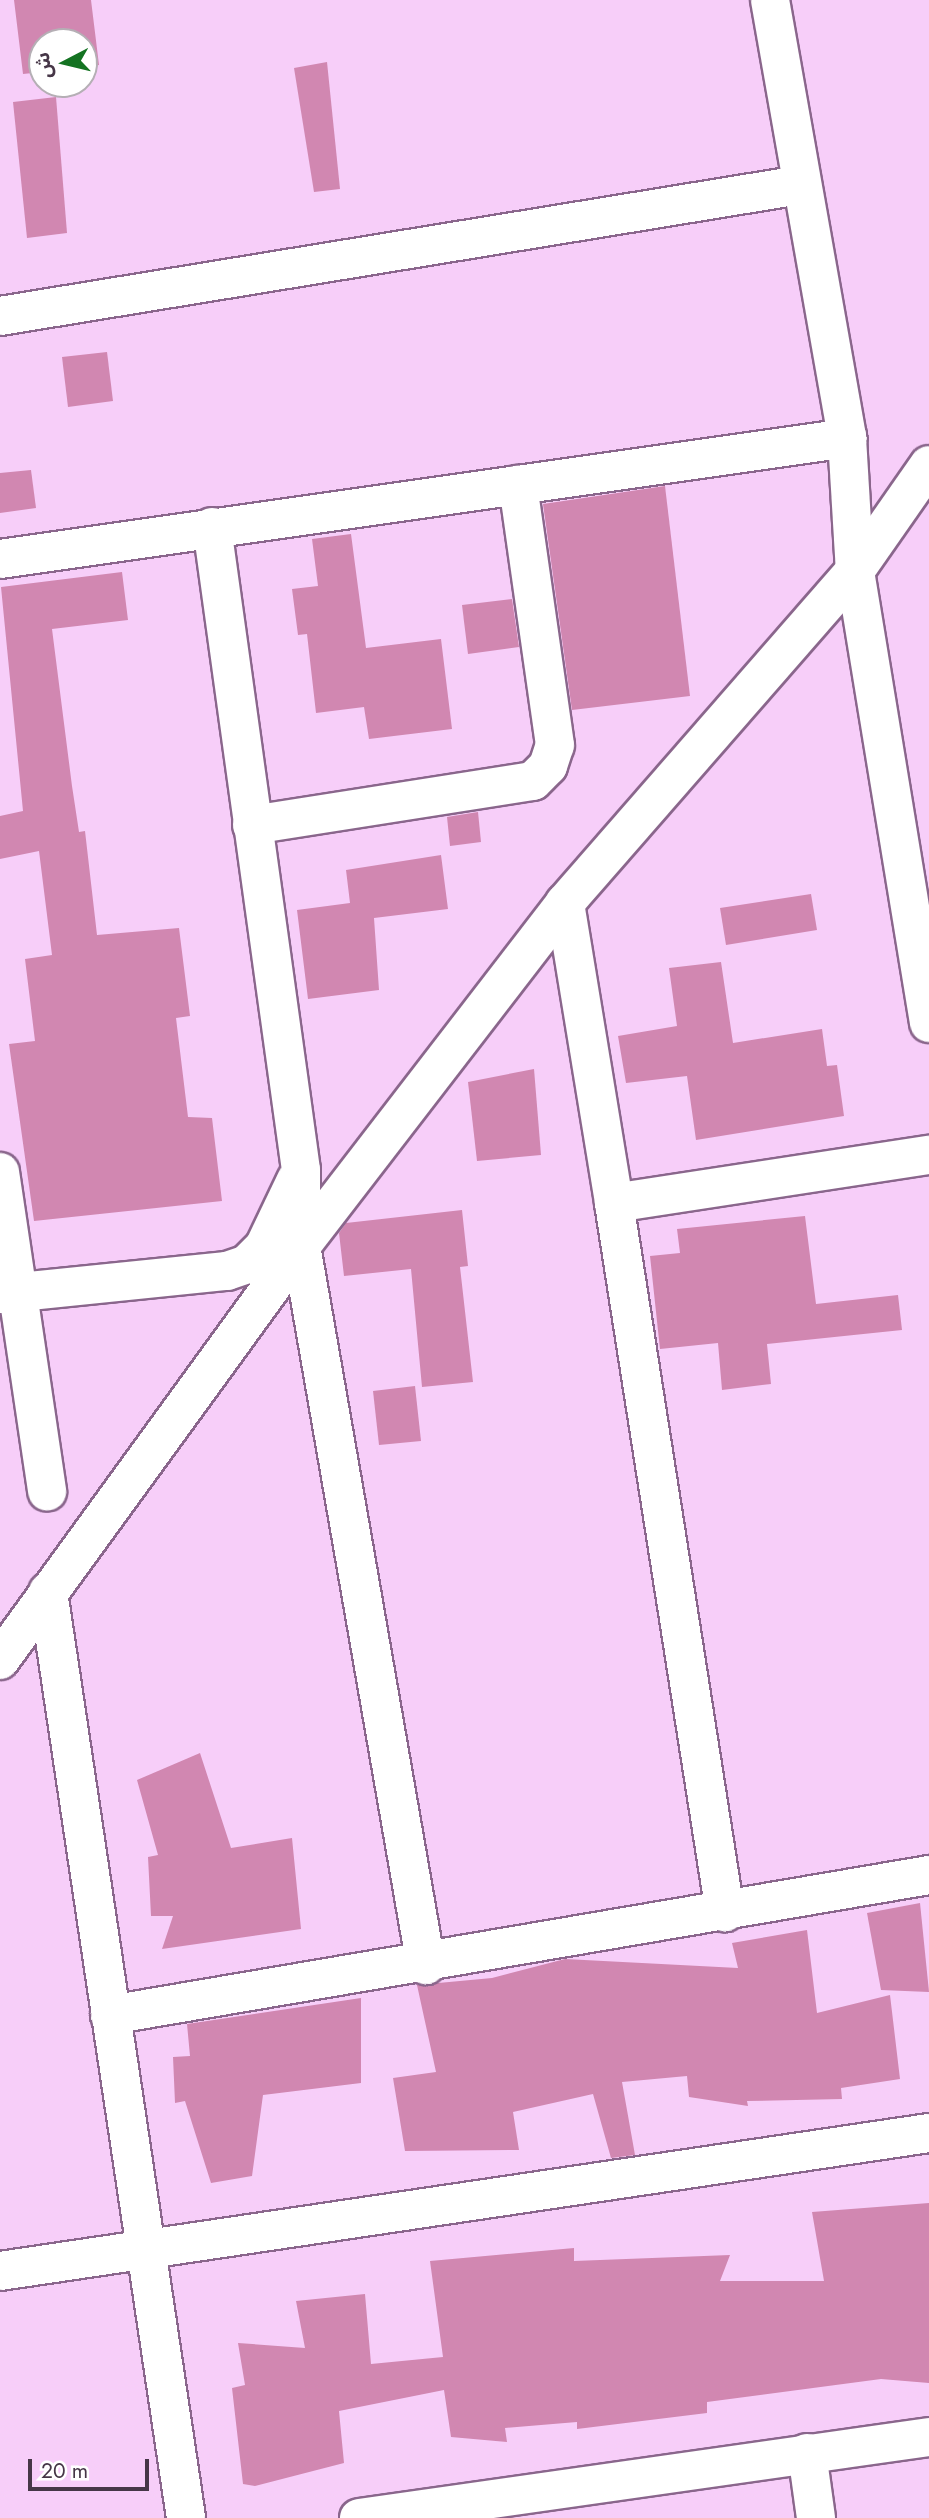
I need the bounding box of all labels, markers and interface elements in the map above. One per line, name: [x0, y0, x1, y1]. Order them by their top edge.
north arrow: [28, 28, 98, 98]
text: ش: [29, 51, 59, 80]
scale bar: [32, 2444, 152, 2488]
text: 20 m: [41, 2456, 88, 2486]

